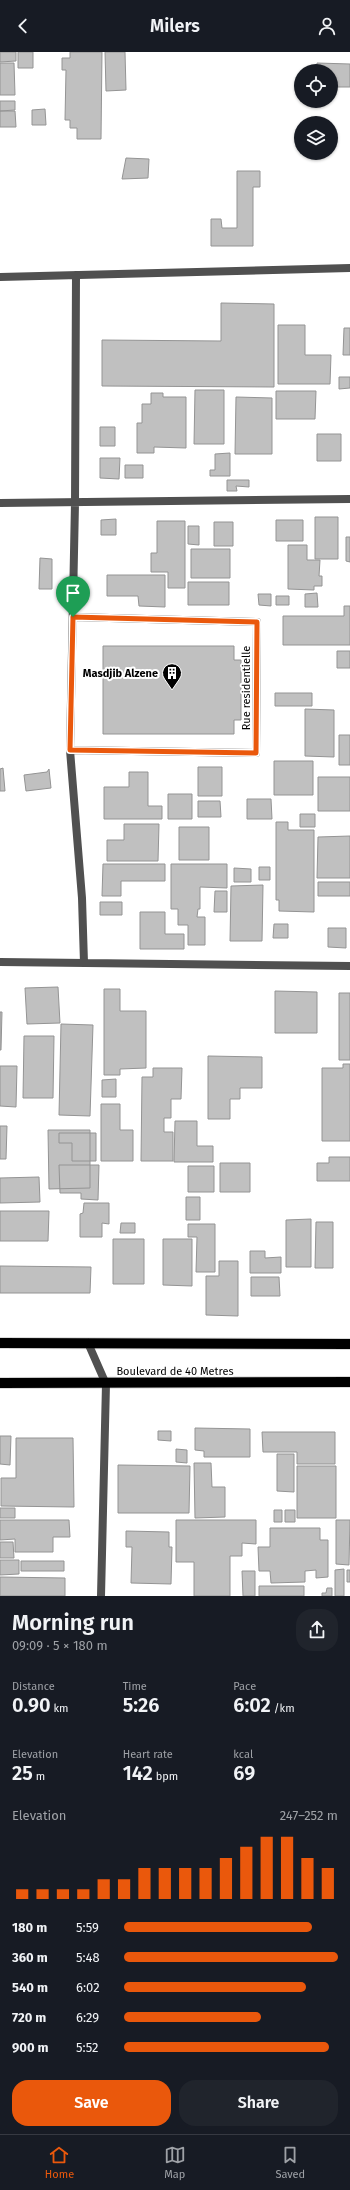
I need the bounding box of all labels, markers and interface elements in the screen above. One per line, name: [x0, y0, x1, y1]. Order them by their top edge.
icon: back: [12, 15, 34, 37]
text: Milers: [150, 15, 200, 37]
icon: person: [316, 15, 338, 37]
map controls: [294, 64, 338, 160]
button: locate: [294, 64, 338, 108]
button: layers: [294, 116, 338, 160]
pin: [56, 576, 90, 617]
icon: arrive: [62, 582, 84, 604]
street label: Rue residentielle: [240, 646, 253, 730]
building icon: Masdjib Alzene: [161, 662, 183, 690]
place label: Masdjib Alzene: [83, 667, 158, 680]
street label: Boulevard de 40 Metres: [116, 1365, 234, 1378]
text: Morning run: [12, 1609, 134, 1636]
button: share: [296, 1609, 338, 1651]
text: 09:09 · 5 × 180 m: [12, 1638, 108, 1653]
text: Distance: [12, 1680, 55, 1693]
text: Time: [123, 1680, 147, 1693]
text: Pace: [233, 1680, 256, 1693]
text: 0.90: [12, 1693, 51, 1717]
text: 5:26: [123, 1693, 159, 1717]
text: 6:02: [233, 1693, 271, 1717]
text: km: [51, 1702, 69, 1715]
text: /km: [271, 1702, 295, 1715]
text: Elevation: [12, 1748, 58, 1761]
text: Heart rate: [123, 1748, 173, 1761]
text: kcal: [233, 1748, 253, 1761]
text: 25: [12, 1761, 33, 1785]
text: 142: [123, 1761, 153, 1785]
text: 69: [233, 1761, 255, 1785]
text: m: [33, 1770, 45, 1783]
text: bpm: [153, 1770, 178, 1783]
text: Elevation: [12, 1808, 66, 1823]
text: 247–252 m: [280, 1808, 338, 1823]
text: 180 m: [12, 1920, 47, 1935]
text: 5:59: [76, 1920, 99, 1935]
text: 360 m: [12, 1950, 48, 1965]
text: 5:48: [76, 1950, 100, 1965]
text: 540 m: [12, 1980, 48, 1995]
text: 6:02: [76, 1980, 100, 1995]
text: 720 m: [12, 2010, 46, 2025]
text: 6:29: [76, 2010, 99, 2025]
text: 900 m: [12, 2040, 49, 2055]
text: 5:52: [76, 2040, 98, 2055]
button: Save: [12, 2080, 171, 2126]
button: Share: [179, 2080, 338, 2126]
tab: Home: [45, 2144, 74, 2181]
tab: Map: [164, 2144, 186, 2181]
tab: Saved: [275, 2144, 305, 2181]

